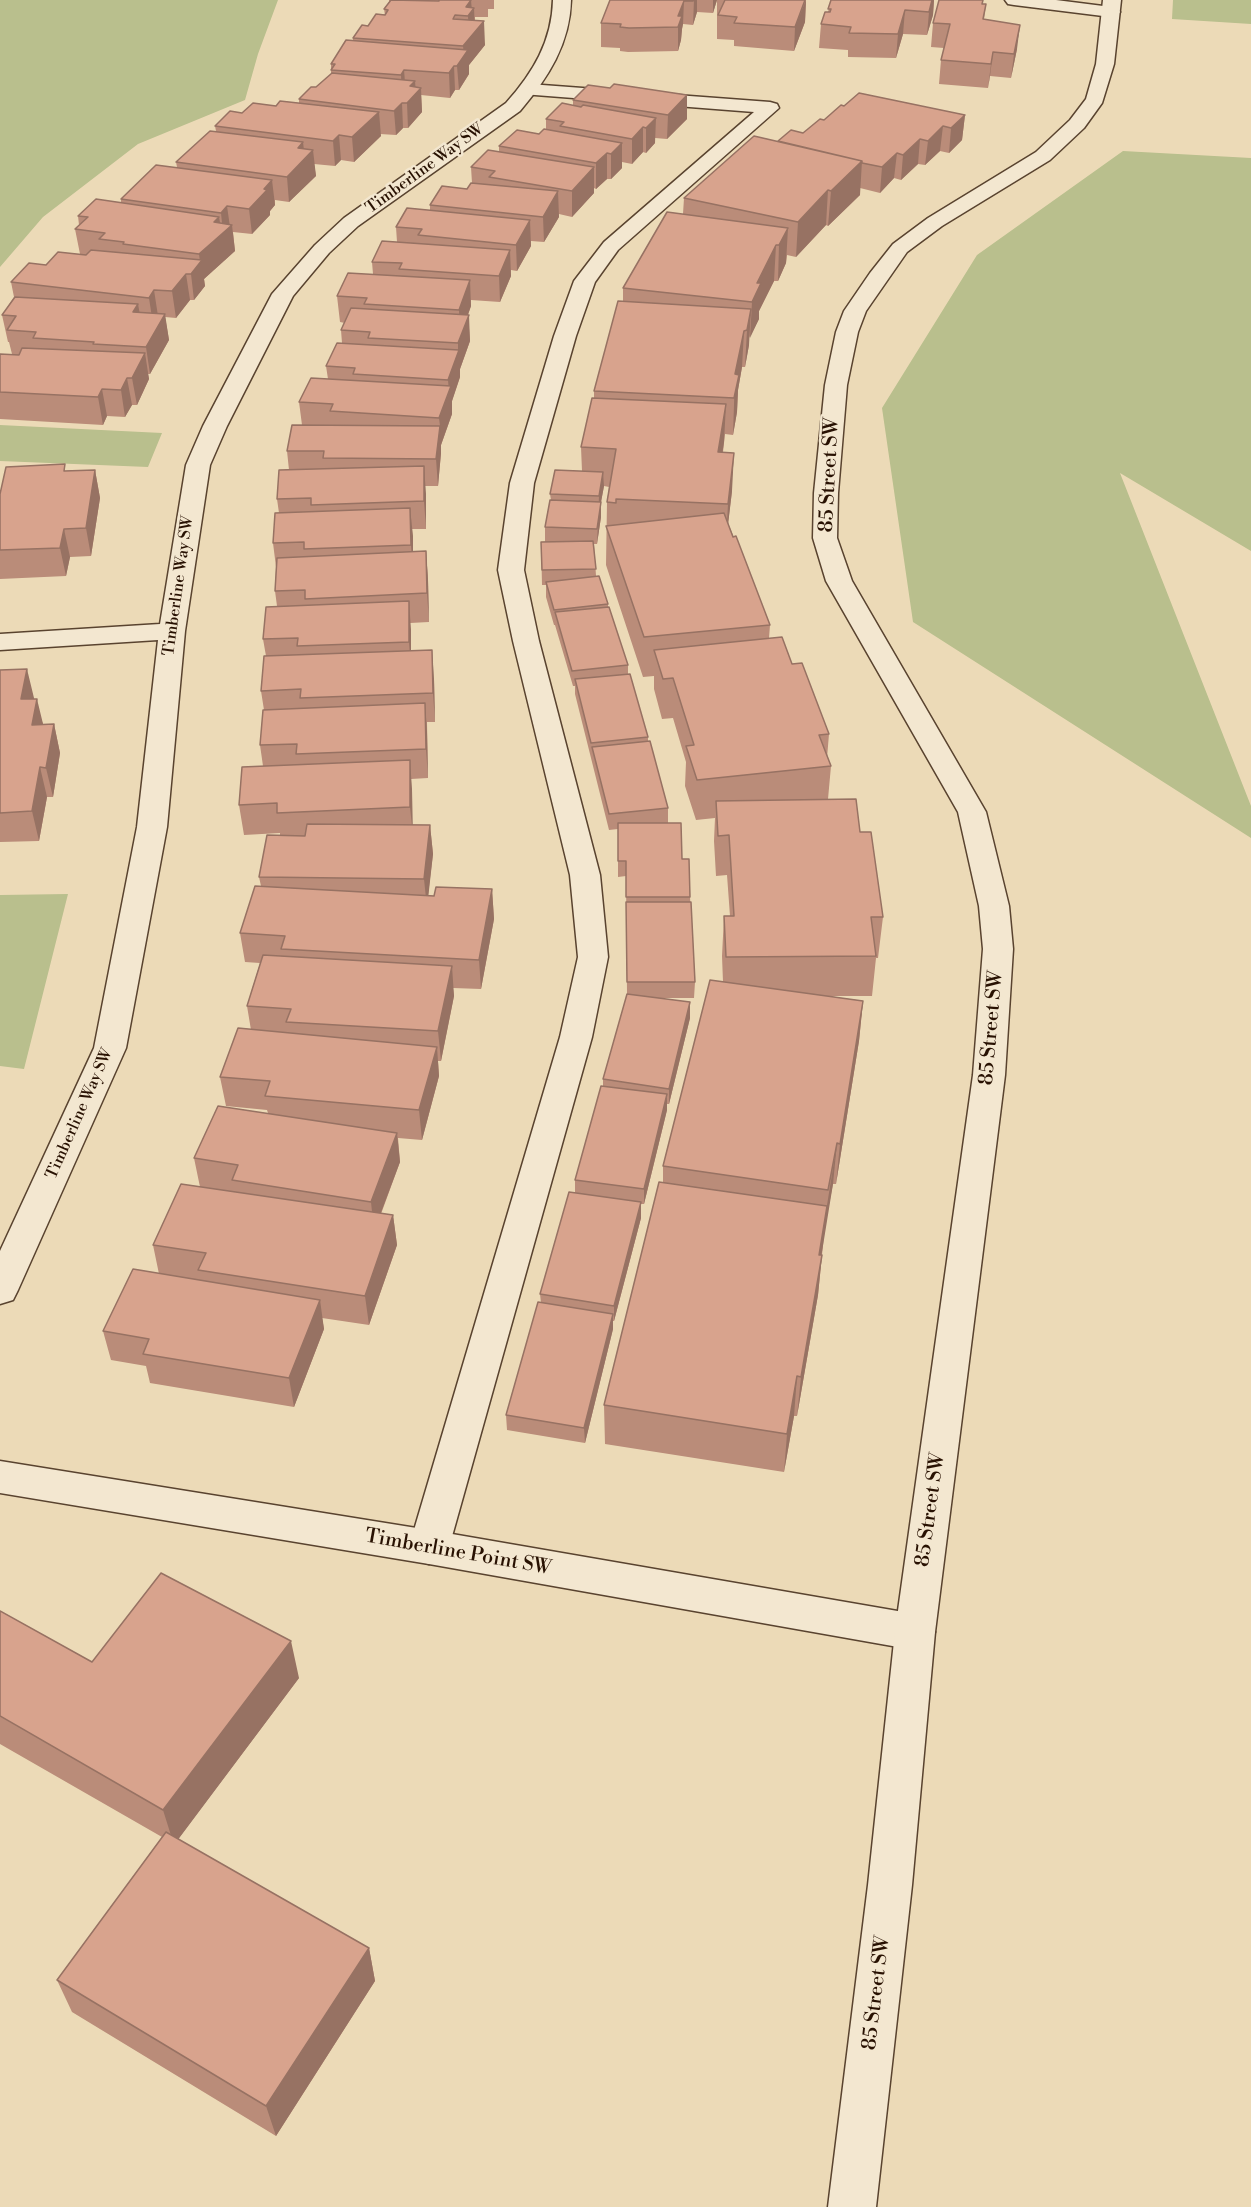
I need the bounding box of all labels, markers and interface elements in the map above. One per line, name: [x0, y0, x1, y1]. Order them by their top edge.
street label: Timberline Way SW: [362, 120, 488, 218]
street label: 85 Street SW: [815, 417, 845, 533]
street label: Timberline Way SW: [160, 515, 198, 657]
street label: 85 Street SW: [975, 970, 1009, 1086]
street label: Timberline Way SW: [43, 1046, 117, 1182]
street label: 85 Street SW: [911, 1451, 951, 1569]
street label: Timberline Point SW: [363, 1525, 553, 1581]
street label: 85 Street SW: [858, 1934, 896, 2052]

